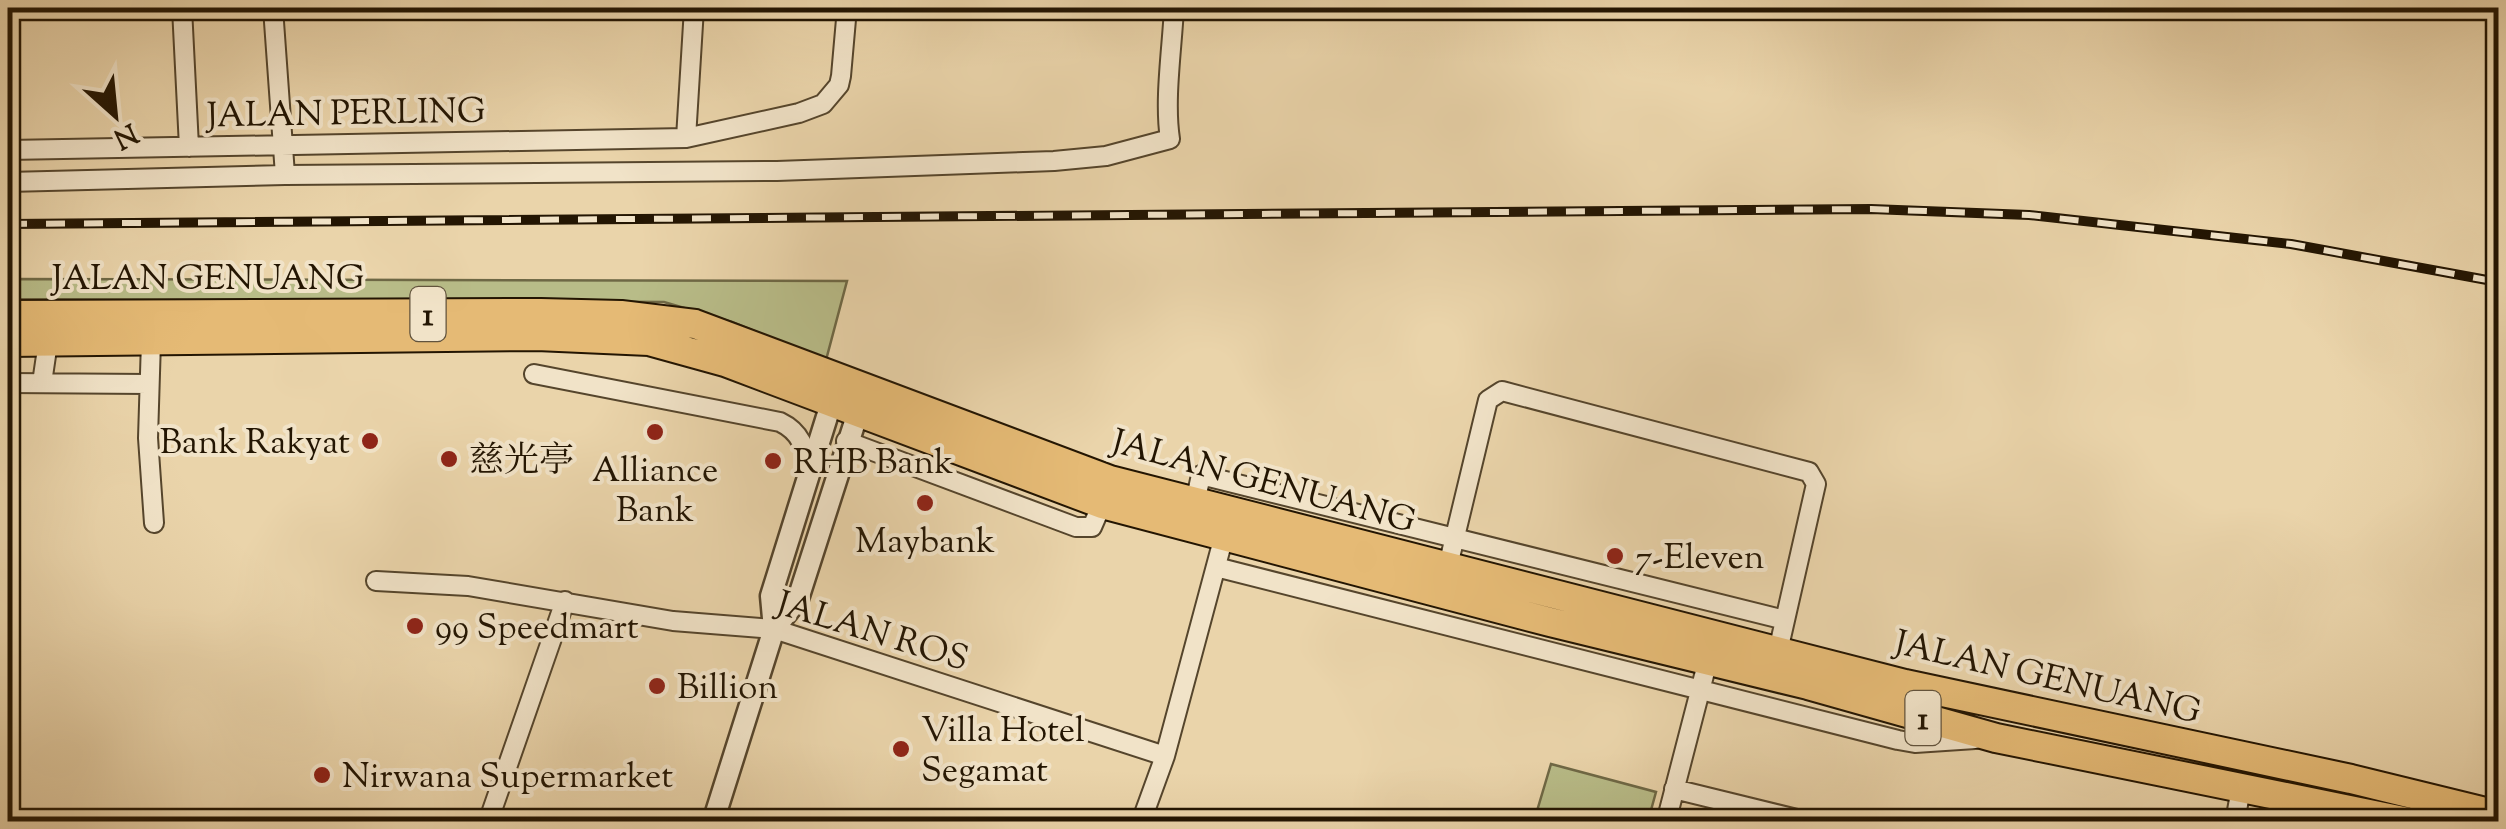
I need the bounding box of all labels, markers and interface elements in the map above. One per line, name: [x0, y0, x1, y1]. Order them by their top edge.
north arrow: [65, 65, 165, 165]
street label: JALAN PERLING: [204, 88, 486, 143]
text: N: [106, 112, 144, 157]
street label: JALAN GENUANG: [50, 255, 364, 306]
road number: 1: [410, 287, 446, 341]
street label: JALAN GENUANG: [1104, 418, 1421, 548]
place label: Bank Rakyat: [160, 419, 350, 470]
marker: Alliance Bank: [644, 421, 666, 443]
marker: Bank Rakyat: [359, 430, 381, 452]
place label: 慈光亭: [469, 437, 574, 488]
place label: RHB Bank: [793, 439, 953, 490]
place label: Alliance Bank: [592, 447, 718, 538]
marker: 慈光亭: [438, 448, 460, 470]
marker: RHB Bank: [762, 450, 784, 472]
marker: Maybank: [914, 492, 936, 514]
place label: Maybank: [855, 518, 995, 569]
place label: 7-Eleven: [1635, 534, 1764, 585]
marker: 7-Eleven: [1604, 545, 1626, 567]
street label: JALAN ROS: [768, 579, 974, 687]
place label: 99 Speedmart: [435, 604, 639, 655]
marker: 99 Speedmart: [404, 615, 426, 637]
street label: JALAN GENUANG: [1887, 619, 2205, 739]
place label: Billion: [677, 664, 778, 715]
marker: Billion: [646, 675, 668, 697]
road number: 1: [1906, 691, 1940, 745]
place label: Villa Hotel Segamat: [921, 707, 1085, 798]
marker: Villa Hotel Segamat: [890, 738, 912, 760]
place label: Nirwana Supermarket: [342, 753, 673, 804]
marker: Nirwana Supermarket: [311, 764, 333, 786]

